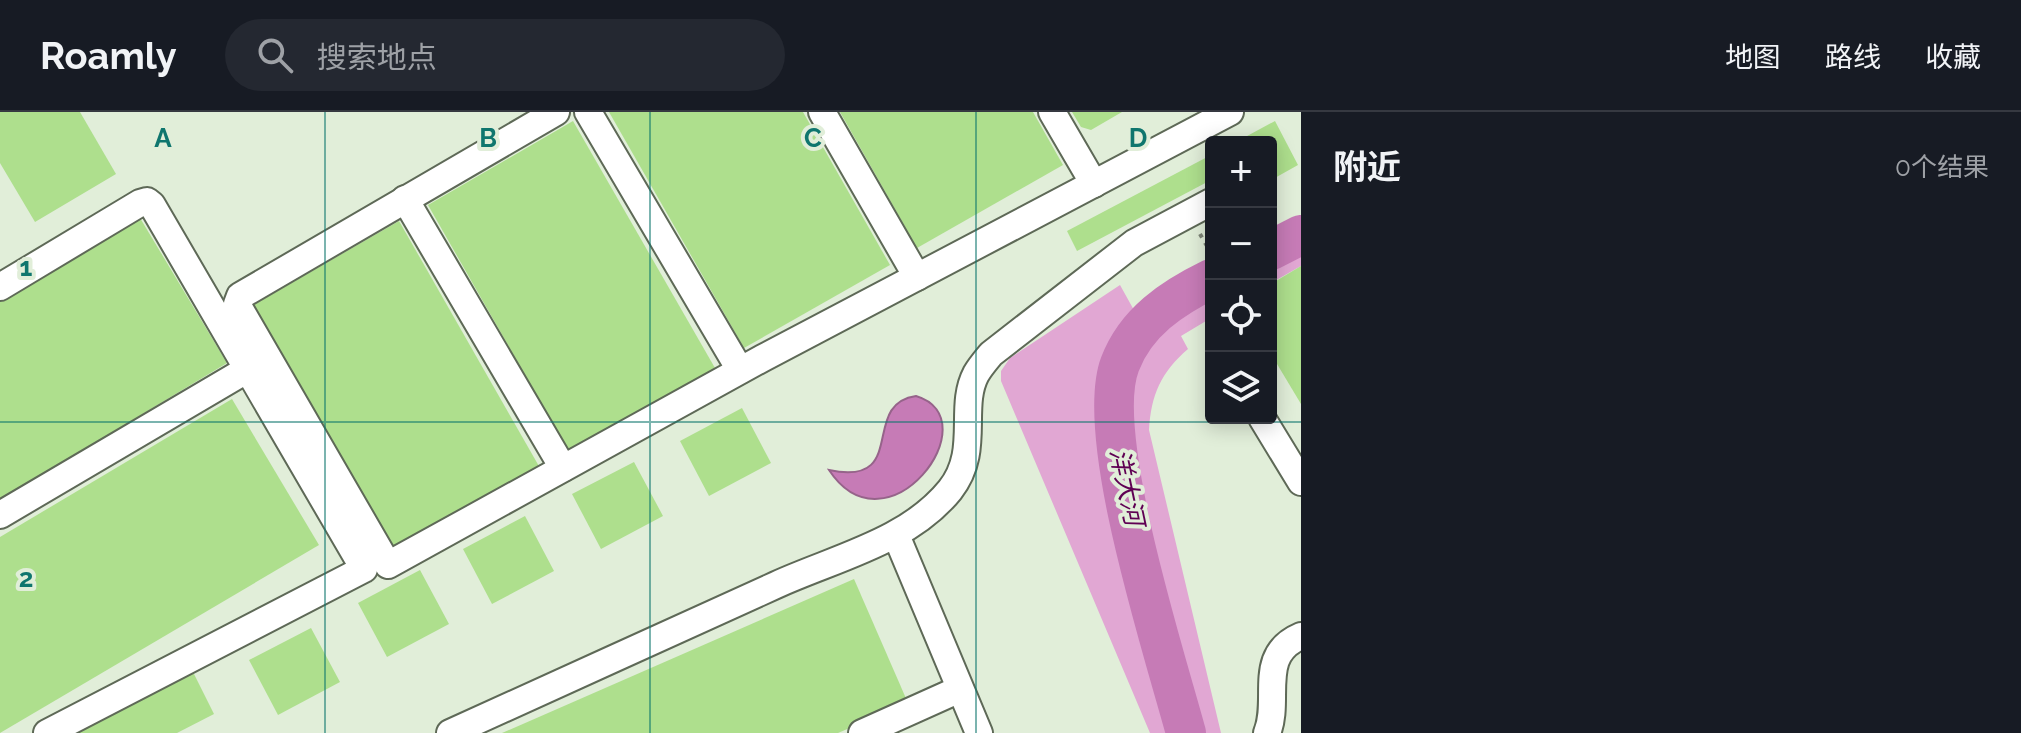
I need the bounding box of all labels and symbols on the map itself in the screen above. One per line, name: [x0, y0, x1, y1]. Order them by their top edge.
text: A: [154, 123, 172, 153]
text: B: [479, 123, 497, 153]
text: C: [804, 123, 822, 153]
text: D: [1129, 123, 1147, 153]
text: 1: [20, 252, 33, 282]
water label: 洋大河: [1104, 446, 1151, 533]
text: 2: [19, 563, 33, 593]

